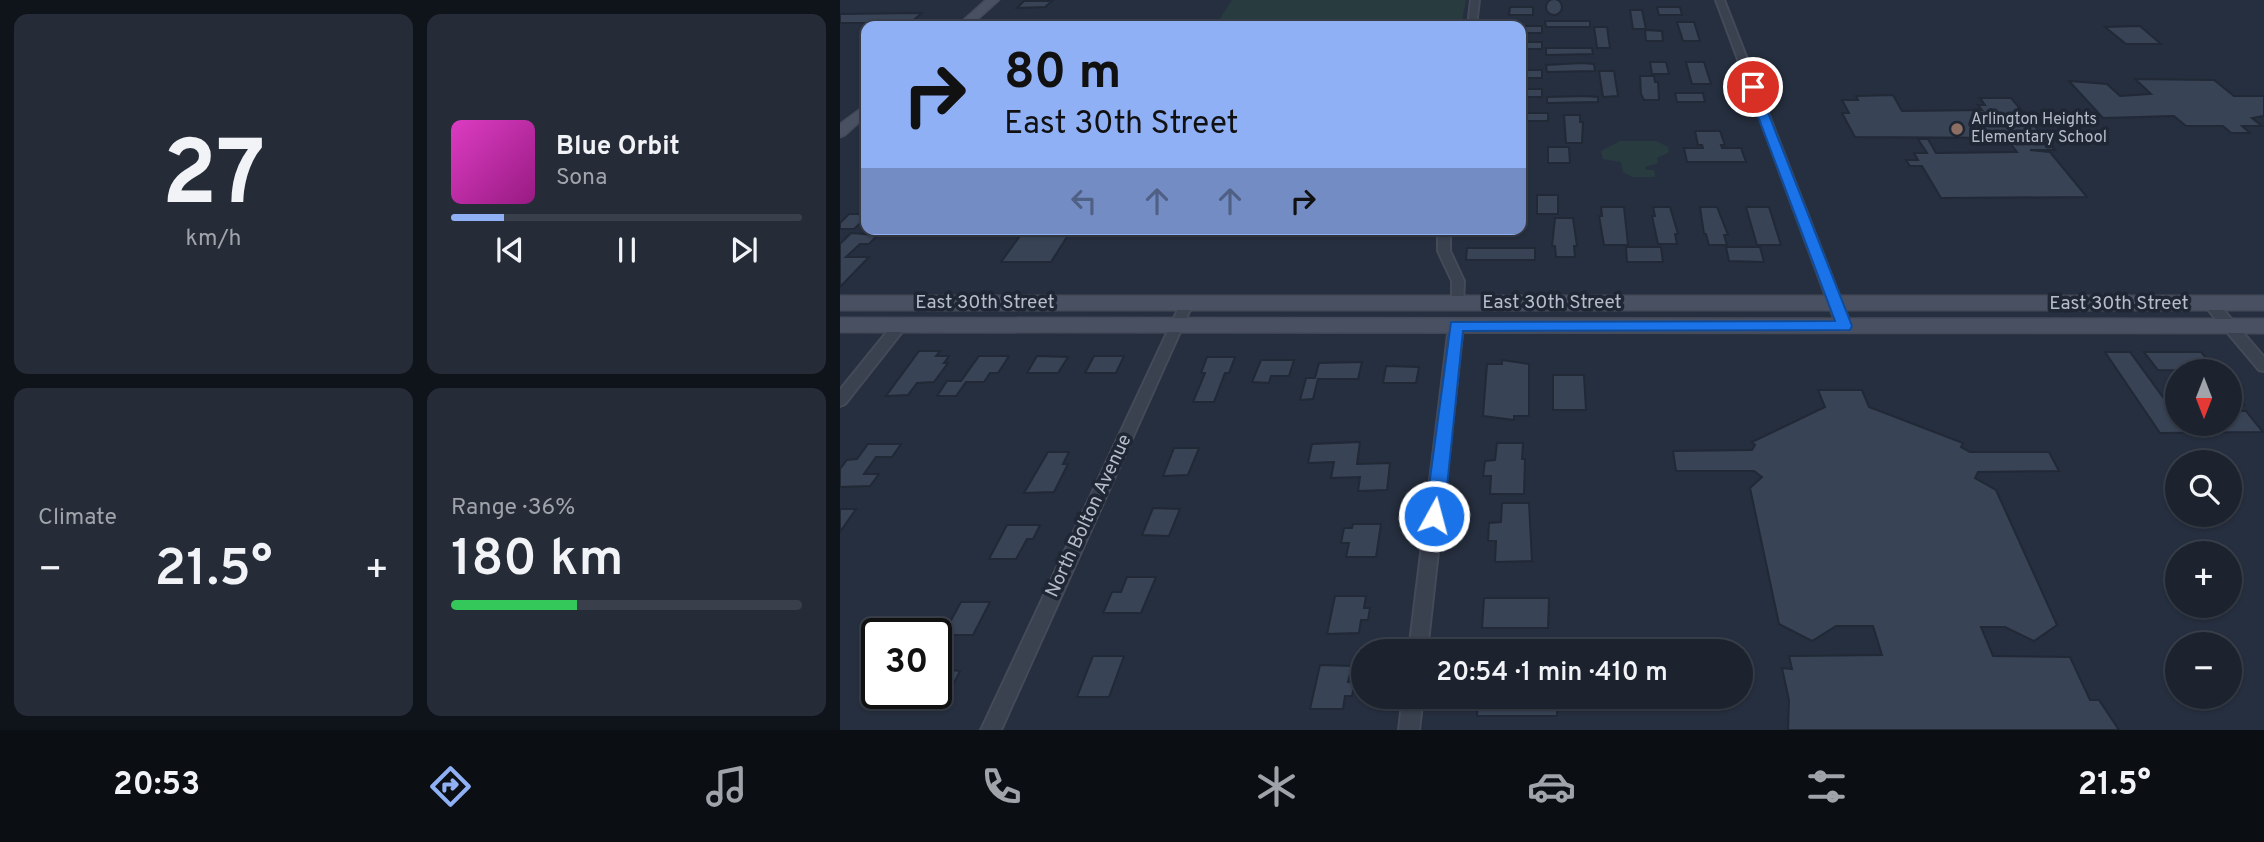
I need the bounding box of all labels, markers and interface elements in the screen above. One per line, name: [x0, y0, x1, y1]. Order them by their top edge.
text: 80 m: [1004, 44, 1121, 106]
icon: right: [889, 49, 980, 140]
pin: [1723, 57, 1783, 117]
icon: arrive: [1734, 68, 1772, 106]
text: East 30th Street: [1004, 105, 1239, 145]
place label: Arlington Heights Elementary School: [1971, 110, 2107, 148]
marker: Arlington Heights Elementary School: [1949, 121, 1965, 137]
text: 27: [162, 122, 265, 237]
text: Blue Orbit: [556, 131, 680, 164]
text: Sona: [556, 164, 607, 193]
icon: left: [1065, 182, 1103, 220]
icon: ahead: [1138, 182, 1176, 220]
icon: ahead: [1211, 182, 1249, 220]
icon: right: [1284, 182, 1322, 220]
text: km/h: [186, 225, 241, 254]
icon: previous: [491, 231, 529, 269]
icon: pause: [608, 231, 646, 269]
icon: next: [725, 231, 763, 269]
street label: East 30th Street: [915, 291, 1055, 315]
street label: East 30th Street: [1482, 291, 1622, 315]
street label: East 30th Street: [2049, 292, 2189, 316]
north arrow: [2165, 359, 2242, 436]
map controls: [2165, 359, 2242, 709]
street label: North Bolton Avenue: [1041, 431, 1137, 601]
button: search: [2165, 450, 2242, 527]
position arrow: [1397, 479, 1471, 553]
text: Range · 36%: [451, 494, 575, 523]
text: Climate: [38, 504, 117, 533]
text: 180 km: [451, 528, 624, 594]
text: 21.5°: [155, 538, 272, 604]
button: +: [2165, 541, 2242, 618]
text: −: [38, 547, 63, 596]
text: +: [364, 547, 389, 596]
speed limit sign: 30: [861, 618, 952, 709]
button: −: [2165, 632, 2242, 709]
text: 20:54 · 1 min · 410 m: [1436, 657, 1668, 690]
icon: directions: [426, 762, 475, 811]
icon: music: [702, 762, 751, 811]
icon: phone: [977, 762, 1026, 811]
icon: climate: [1252, 762, 1301, 811]
icon: car: [1527, 762, 1576, 811]
icon: filters: [1802, 762, 1851, 811]
text: 20:53: [113, 766, 200, 806]
text: 21.5°: [2078, 766, 2151, 806]

